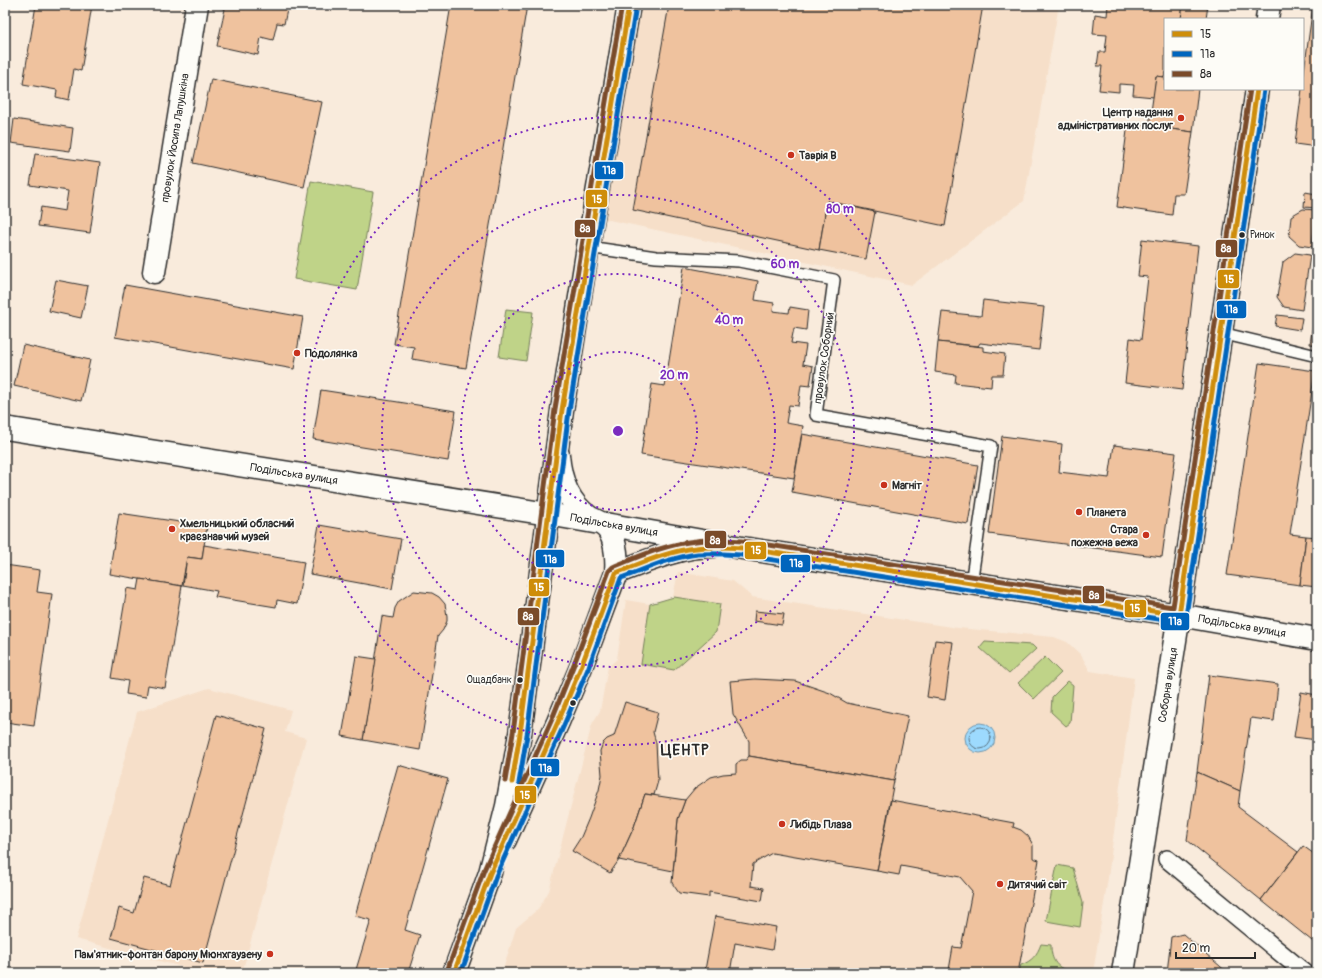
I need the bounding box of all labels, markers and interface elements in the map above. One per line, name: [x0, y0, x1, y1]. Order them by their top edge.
legend: [1164, 18, 1304, 90]
text: 15: [1200, 27, 1211, 42]
text: 11а: [1200, 47, 1215, 62]
text: 8а: [1200, 67, 1212, 82]
street label: провулок Йосипа Лапушкіна: [158, 72, 192, 204]
place label: Центр надання адміністративних послуг: [1058, 106, 1173, 132]
marker: Центр надання адміністративних послуг: [1176, 113, 1186, 123]
place label: Таврія В: [798, 149, 837, 162]
marker: Таврія В: [786, 150, 796, 160]
line badge: 11а: [594, 161, 624, 180]
text: 11а: [602, 164, 616, 177]
line badge: 15: [585, 189, 608, 208]
text: 15: [592, 193, 602, 206]
text: 80 m: [826, 202, 854, 217]
line badge: 8а: [574, 219, 596, 238]
text: 8а: [580, 222, 590, 235]
place label: Ринок: [1250, 229, 1275, 241]
marker: Ринок: [1237, 230, 1247, 240]
line badge: 8а: [1215, 239, 1238, 258]
text: 8а: [1221, 242, 1231, 255]
text: 60 m: [771, 257, 800, 272]
line badge: 15: [1217, 269, 1240, 289]
text: 15: [1224, 273, 1234, 286]
line badge: 11а: [1216, 300, 1247, 319]
text: 11а: [1224, 303, 1238, 316]
street label: провулок Соборний: [811, 311, 837, 405]
text: 40 m: [714, 313, 744, 328]
place label: Подолянка: [305, 347, 357, 360]
marker: Подолянка: [292, 348, 302, 358]
text: 20 m: [660, 368, 688, 383]
centre of rings: [611, 424, 625, 438]
street label: Подільська вулиця: [249, 461, 339, 487]
place label: Магніт: [892, 479, 922, 492]
marker: Магніт: [879, 480, 889, 490]
place label: Планета: [1087, 506, 1126, 519]
marker: Планета: [1074, 507, 1084, 517]
street label: Подільська вулиця: [569, 511, 659, 539]
place label: Хмельницький обласний краєзнавчий музей: [180, 517, 294, 543]
place label: Стара пожежна вежа: [1071, 523, 1138, 549]
marker: Хмельницький обласний краєзнавчий музей: [167, 524, 177, 534]
line badge: 8а: [704, 530, 727, 549]
marker: Стара пожежна вежа: [1141, 530, 1151, 540]
text: 8а: [710, 534, 720, 547]
line badge: 15: [744, 541, 767, 560]
text: 15: [751, 544, 761, 557]
line badge: 11а: [535, 549, 565, 568]
text: 11а: [543, 553, 557, 566]
line badge: 11а: [780, 554, 811, 573]
text: 11а: [789, 557, 803, 570]
line badge: 15: [528, 578, 550, 597]
text: 15: [534, 581, 544, 594]
line badge: 8а: [1082, 585, 1105, 604]
text: 8а: [1089, 589, 1099, 602]
line badge: 15: [1124, 599, 1147, 618]
text: 15: [1130, 602, 1140, 615]
line badge: 8а: [517, 607, 540, 626]
text: 8а: [523, 610, 533, 623]
line badge: 11а: [1160, 612, 1190, 631]
street label: Подільська вулиця: [1197, 612, 1287, 640]
text: 11а: [1168, 615, 1182, 628]
street label: Соборна вулиця: [1156, 646, 1180, 724]
place label: Ощадбанк: [466, 674, 512, 686]
marker: Ощадбанк: [515, 675, 525, 685]
unlabelled marker: [568, 698, 578, 708]
district label: ЦЕНТР: [661, 741, 709, 760]
line badge: 11а: [530, 758, 560, 777]
text: 11а: [538, 762, 552, 775]
line badge: 15: [514, 785, 537, 804]
text: 15: [520, 789, 530, 802]
place label: Либідь Плаза: [789, 818, 852, 831]
marker: Либідь Плаза: [777, 819, 787, 829]
place label: Дитячий світ: [1007, 878, 1067, 891]
marker: Дитячий світ: [995, 879, 1005, 889]
scale bar: [1176, 934, 1255, 960]
text: 20 m: [1182, 941, 1211, 956]
place label: Пам'ятник-фонтан барону Мюнхгаузену: [75, 948, 262, 961]
marker: Пам'ятник-фонтан барону Мюнхгаузену: [265, 949, 275, 959]

